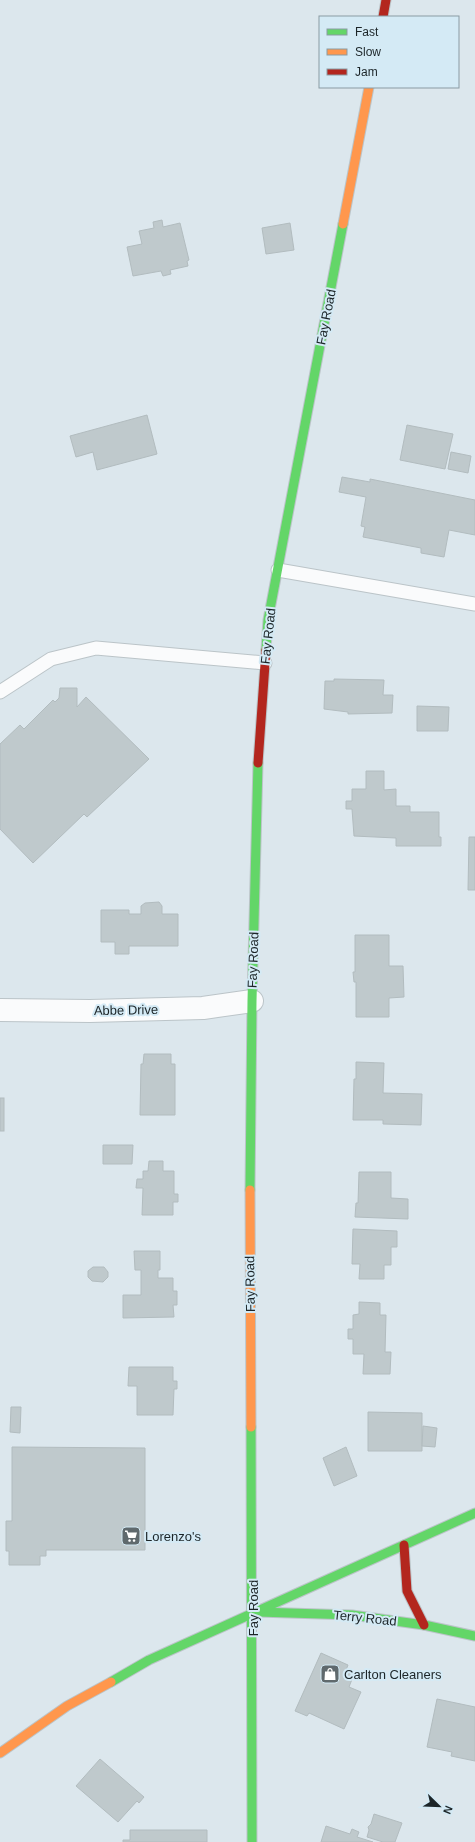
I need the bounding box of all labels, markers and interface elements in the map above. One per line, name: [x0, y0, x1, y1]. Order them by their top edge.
legend: [319, 16, 459, 88]
text: Fast: [355, 25, 379, 39]
text: Slow: [355, 45, 381, 59]
text: Jam: [355, 65, 378, 79]
street label: Fay Road: [313, 288, 339, 346]
street label: Fay Road: [258, 607, 278, 665]
street label: Fay Road: [245, 932, 261, 988]
street label: Abbe Drive: [94, 1002, 158, 1018]
street label: Fay Road: [242, 1256, 258, 1312]
supermarket icon: Lorenzo's: [120, 1525, 142, 1547]
place label: Lorenzo's: [145, 1529, 201, 1544]
street label: Fay Road: [246, 1580, 261, 1636]
street label: Terry Road: [333, 1607, 397, 1629]
shop icon: Carlton Cleaners: [319, 1663, 341, 1685]
place label: Carlton Cleaners: [344, 1667, 442, 1682]
north arrow: [419, 1786, 459, 1826]
text: N: [441, 1804, 455, 1816]

